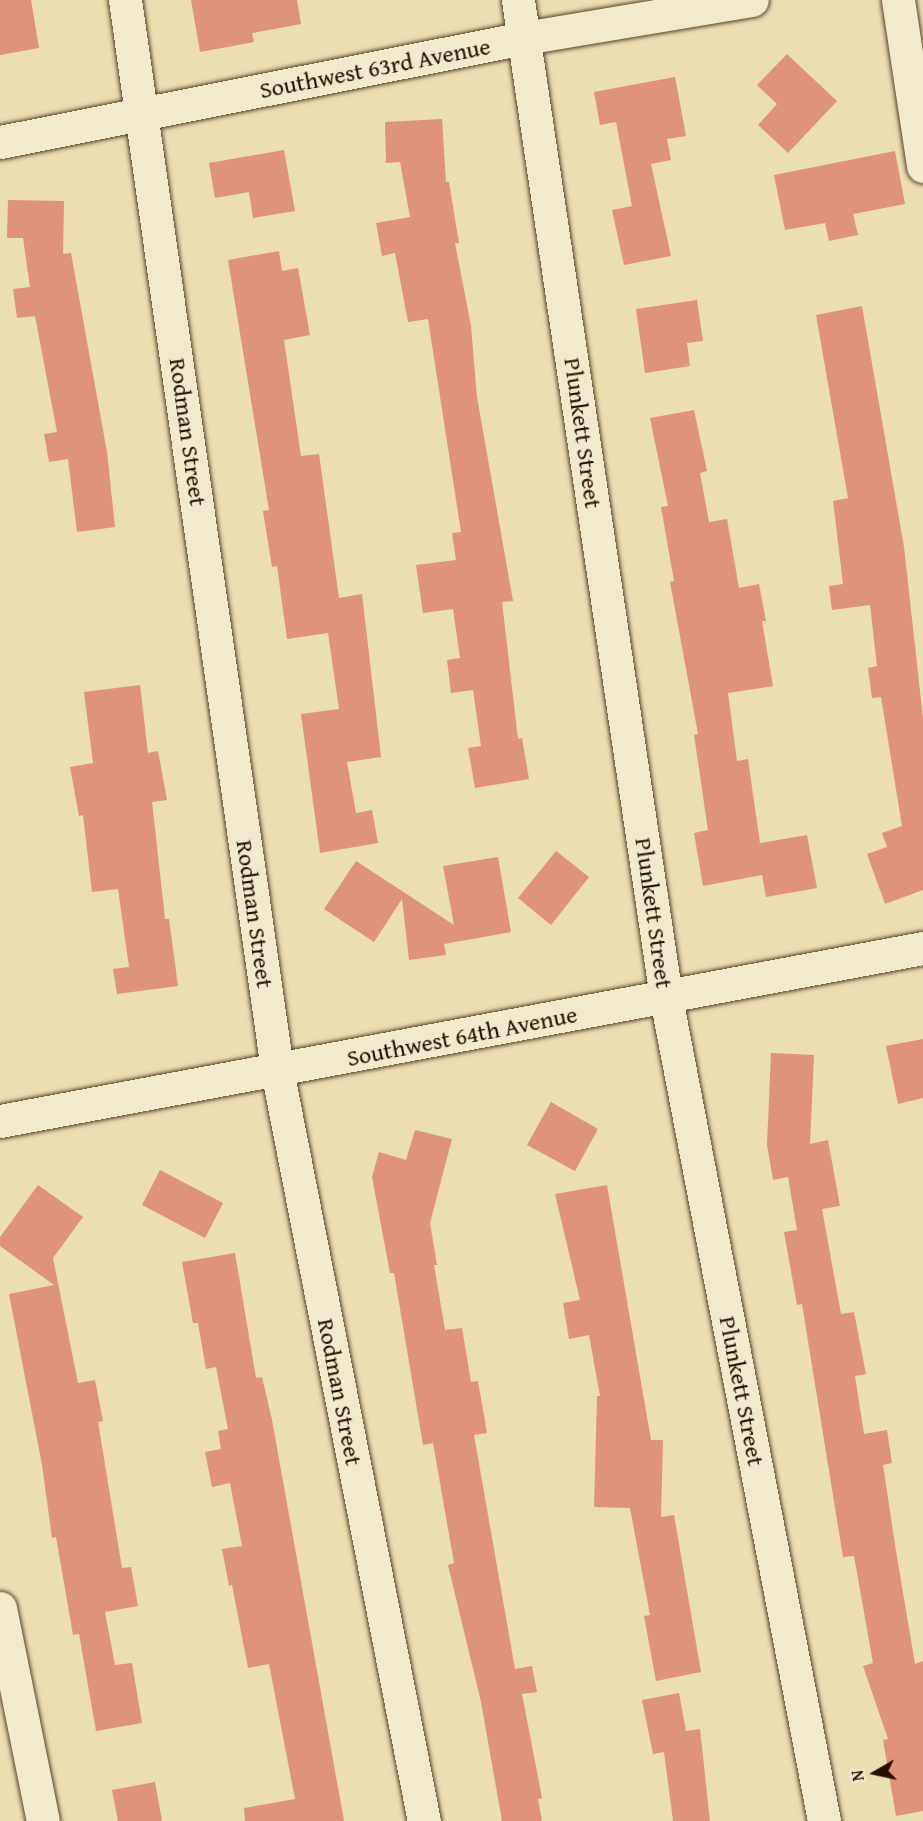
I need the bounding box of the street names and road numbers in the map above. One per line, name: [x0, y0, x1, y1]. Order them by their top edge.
street label: Southwest 63rd Avenue: [257, 31, 493, 105]
street label: Rodman Street: [163, 356, 213, 508]
street label: Plunkett Street: [558, 356, 608, 510]
street label: Plunkett Street: [629, 836, 679, 990]
street label: Rodman Street: [230, 838, 280, 990]
street label: Southwest 64th Avenue: [344, 1000, 580, 1072]
street label: Plunkett Street: [713, 1314, 771, 1468]
street label: Rodman Street: [312, 1316, 368, 1468]

